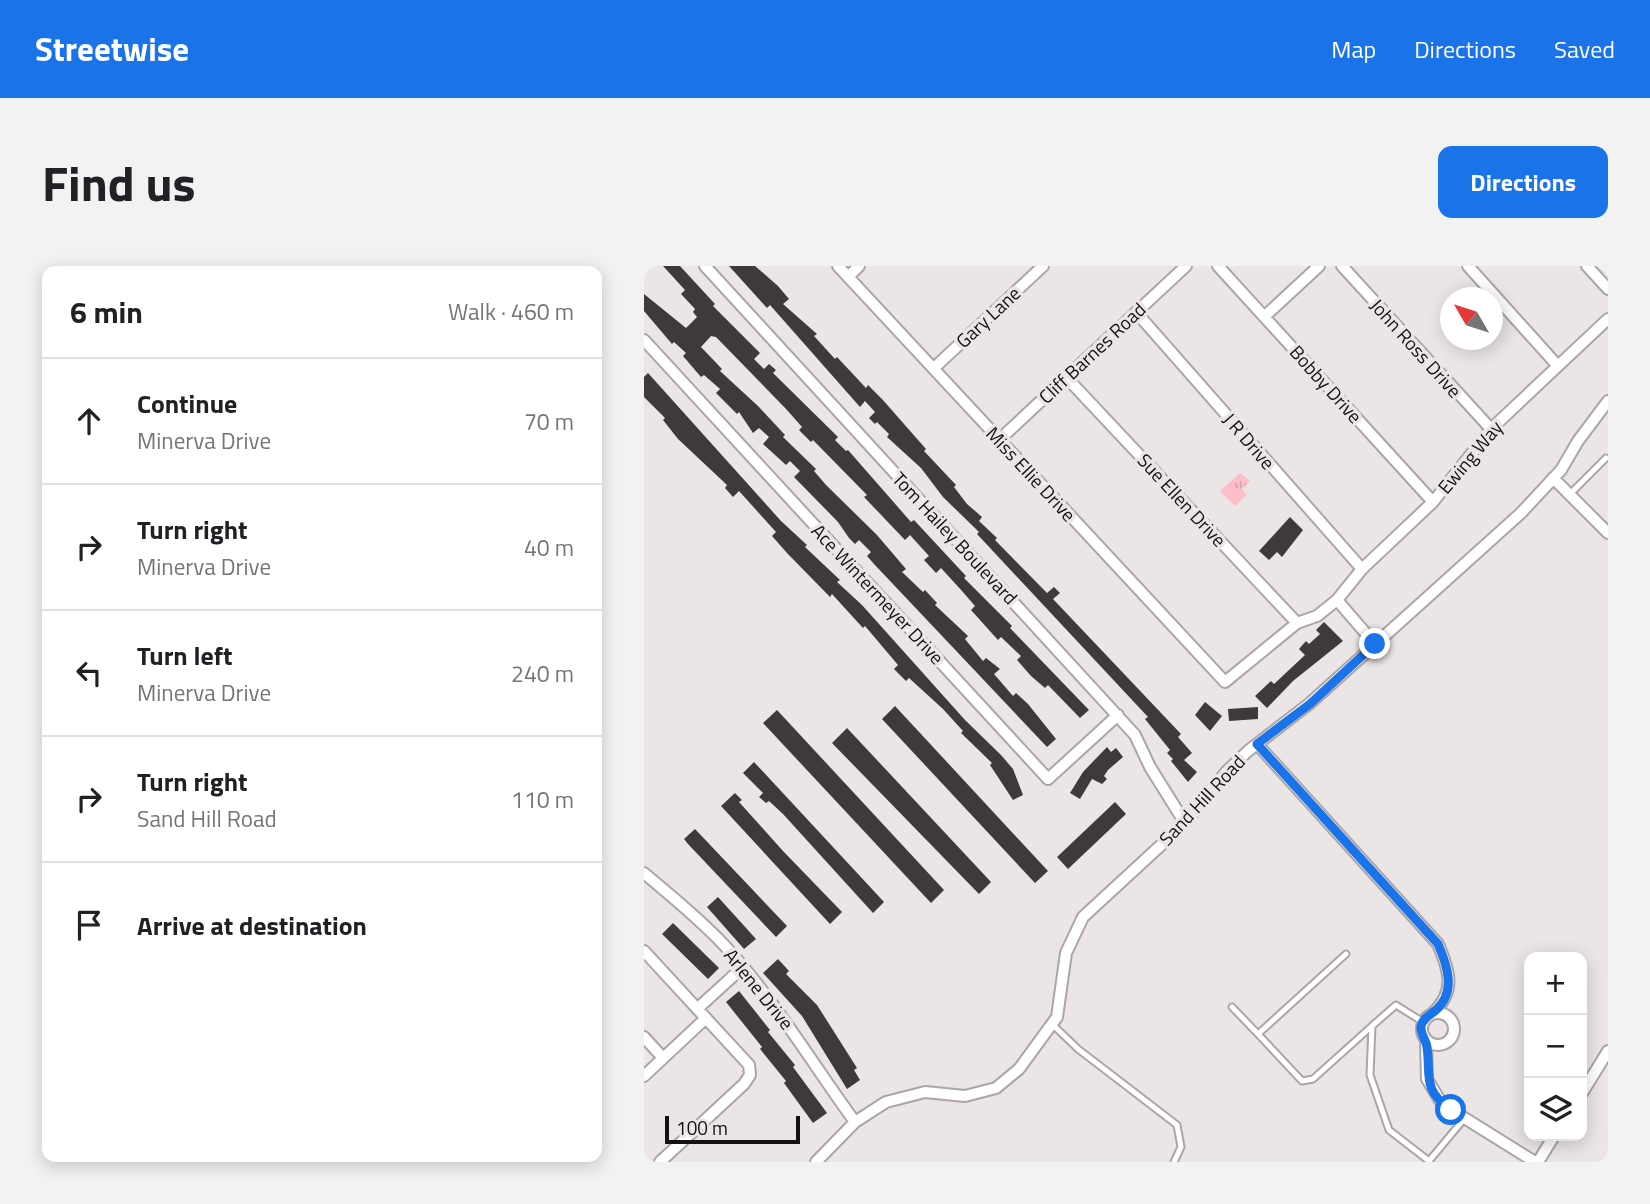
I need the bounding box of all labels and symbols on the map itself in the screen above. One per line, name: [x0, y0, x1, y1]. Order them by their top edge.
street label: Gary Lane: [949, 279, 1027, 354]
north arrow: [1440, 287, 1503, 350]
street label: John Ross Drive: [1364, 292, 1469, 404]
street label: Cliff Barnes Road: [1032, 295, 1152, 410]
street label: Bobby Drive: [1283, 338, 1369, 429]
street label: J R Drive: [1216, 406, 1282, 476]
street label: Ewing Way: [1430, 414, 1509, 500]
street label: Miss Ellie Drive: [980, 420, 1083, 528]
street label: Sue Ellen Drive: [1131, 446, 1234, 553]
street label: Tom Hailey Boulevard: [886, 465, 1025, 611]
street label: Ace Wintermeyer Drive: [805, 517, 951, 671]
route end: [1359, 628, 1390, 659]
street label: Sand Hill Road: [1152, 748, 1252, 852]
street label: Arlene Drive: [717, 942, 801, 1036]
route start: [1435, 1094, 1466, 1125]
scale bar: [665, 1113, 800, 1145]

